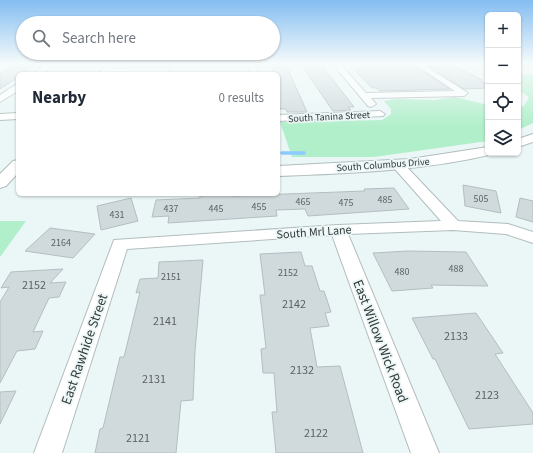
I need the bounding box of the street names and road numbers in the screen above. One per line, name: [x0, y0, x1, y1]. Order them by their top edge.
street label: South Tanina Street: [288, 108, 371, 126]
street label: South Columbus Drive: [336, 155, 430, 175]
street label: South Mrl Lane: [276, 221, 352, 244]
street label: East Willow Wick Road: [347, 277, 413, 406]
street label: East Rawhide Street: [57, 291, 113, 408]

